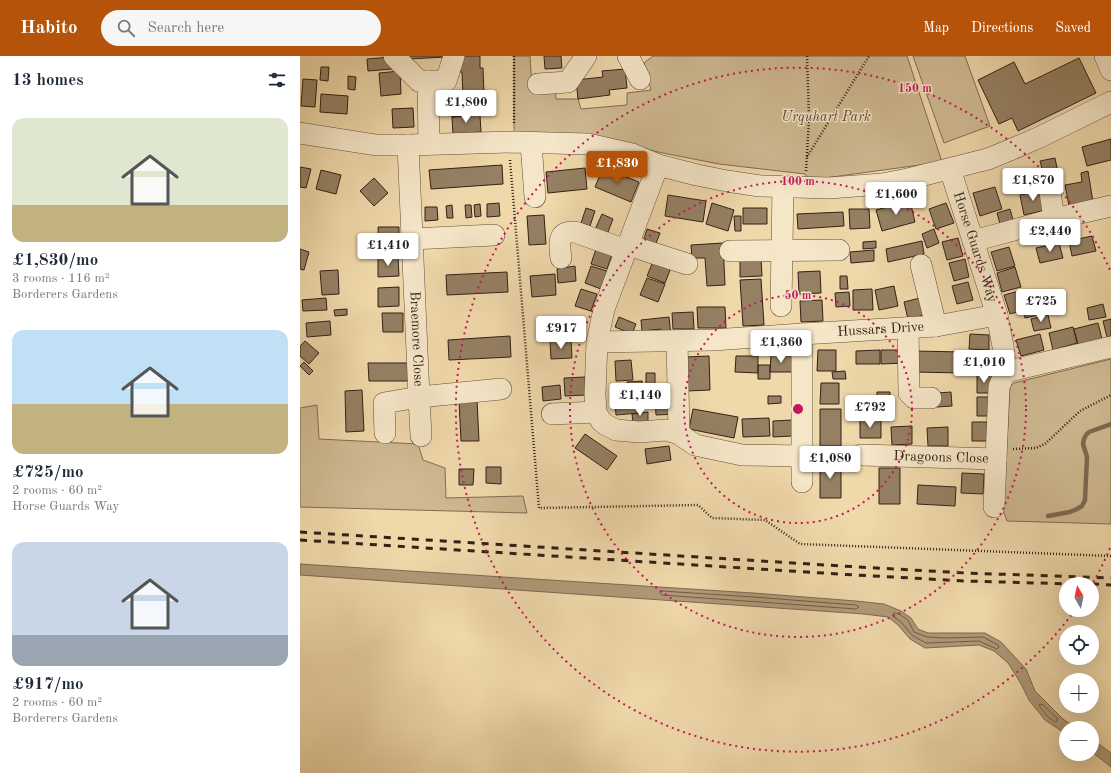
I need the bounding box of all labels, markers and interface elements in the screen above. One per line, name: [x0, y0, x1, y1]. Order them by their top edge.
search box: [101, 10, 381, 46]
icon: search: [115, 17, 137, 39]
text: Habito: [20, 19, 77, 38]
text: Search here: [147, 21, 224, 36]
text: Map: [923, 21, 949, 35]
text: Directions: [971, 21, 1033, 35]
text: Saved: [1055, 21, 1091, 35]
icon: filters: [266, 69, 288, 91]
text: 13 homes: [12, 72, 84, 89]
text: 150 m: [898, 82, 932, 95]
pin: £1,800: [433, 90, 499, 124]
text: £1,800: [444, 96, 488, 109]
park label: Urquhart Park: [781, 110, 871, 125]
icon: home: [114, 144, 186, 216]
pin: £1,830: [584, 151, 650, 185]
text: £1,830: [595, 157, 639, 170]
pin: £1,870: [1000, 168, 1066, 202]
text: £1,870: [1011, 174, 1055, 187]
text: 100 m: [781, 176, 815, 188]
pin: £1,600: [863, 182, 929, 216]
text: £1,600: [874, 188, 918, 201]
street label: Horse Guards Way: [951, 190, 1000, 305]
pin: £2,440: [1017, 219, 1083, 253]
text: £2,440: [1028, 225, 1072, 238]
pin: £1,410: [355, 233, 421, 267]
text: £1,410: [366, 239, 410, 252]
text: £1,830/mo: [12, 252, 98, 269]
text: 3 rooms · 116 m²: [12, 272, 110, 285]
text: Borderers Gardens: [12, 288, 118, 301]
text: 50 m: [785, 289, 812, 302]
pin: £725: [1017, 289, 1065, 323]
street label: Braemore Close: [407, 291, 426, 387]
text: £725: [1025, 295, 1057, 308]
pin: £917: [537, 316, 585, 350]
street label: Hussars Drive: [837, 320, 924, 339]
text: £917: [545, 322, 577, 335]
pin: £1,360: [748, 330, 814, 364]
text: £1,360: [759, 336, 803, 349]
pin: £1,010: [951, 350, 1017, 384]
icon: home: [114, 356, 186, 428]
text: £1,010: [962, 356, 1006, 369]
pin: £1,140: [607, 383, 673, 417]
text: £1,140: [618, 389, 662, 402]
pin: £792: [846, 395, 894, 429]
text: £792: [854, 401, 886, 414]
centre of rings: [791, 402, 805, 416]
pin: £1,080: [797, 446, 863, 480]
street label: Dragoons Close: [893, 449, 989, 466]
text: £1,080: [808, 452, 852, 465]
text: £725/mo: [12, 464, 84, 481]
text: 2 rooms · 60 m²: [12, 484, 102, 497]
text: Horse Guards Way: [12, 500, 119, 513]
icon: home: [114, 568, 186, 640]
north arrow: [1059, 577, 1099, 617]
map controls: [1059, 577, 1099, 761]
button: locate: [1059, 625, 1099, 665]
button: +: [1059, 673, 1099, 713]
text: £917/mo: [12, 676, 84, 693]
text: 2 rooms · 60 m²: [12, 696, 102, 709]
text: Borderers Gardens: [12, 712, 118, 725]
button: −: [1059, 721, 1099, 761]

